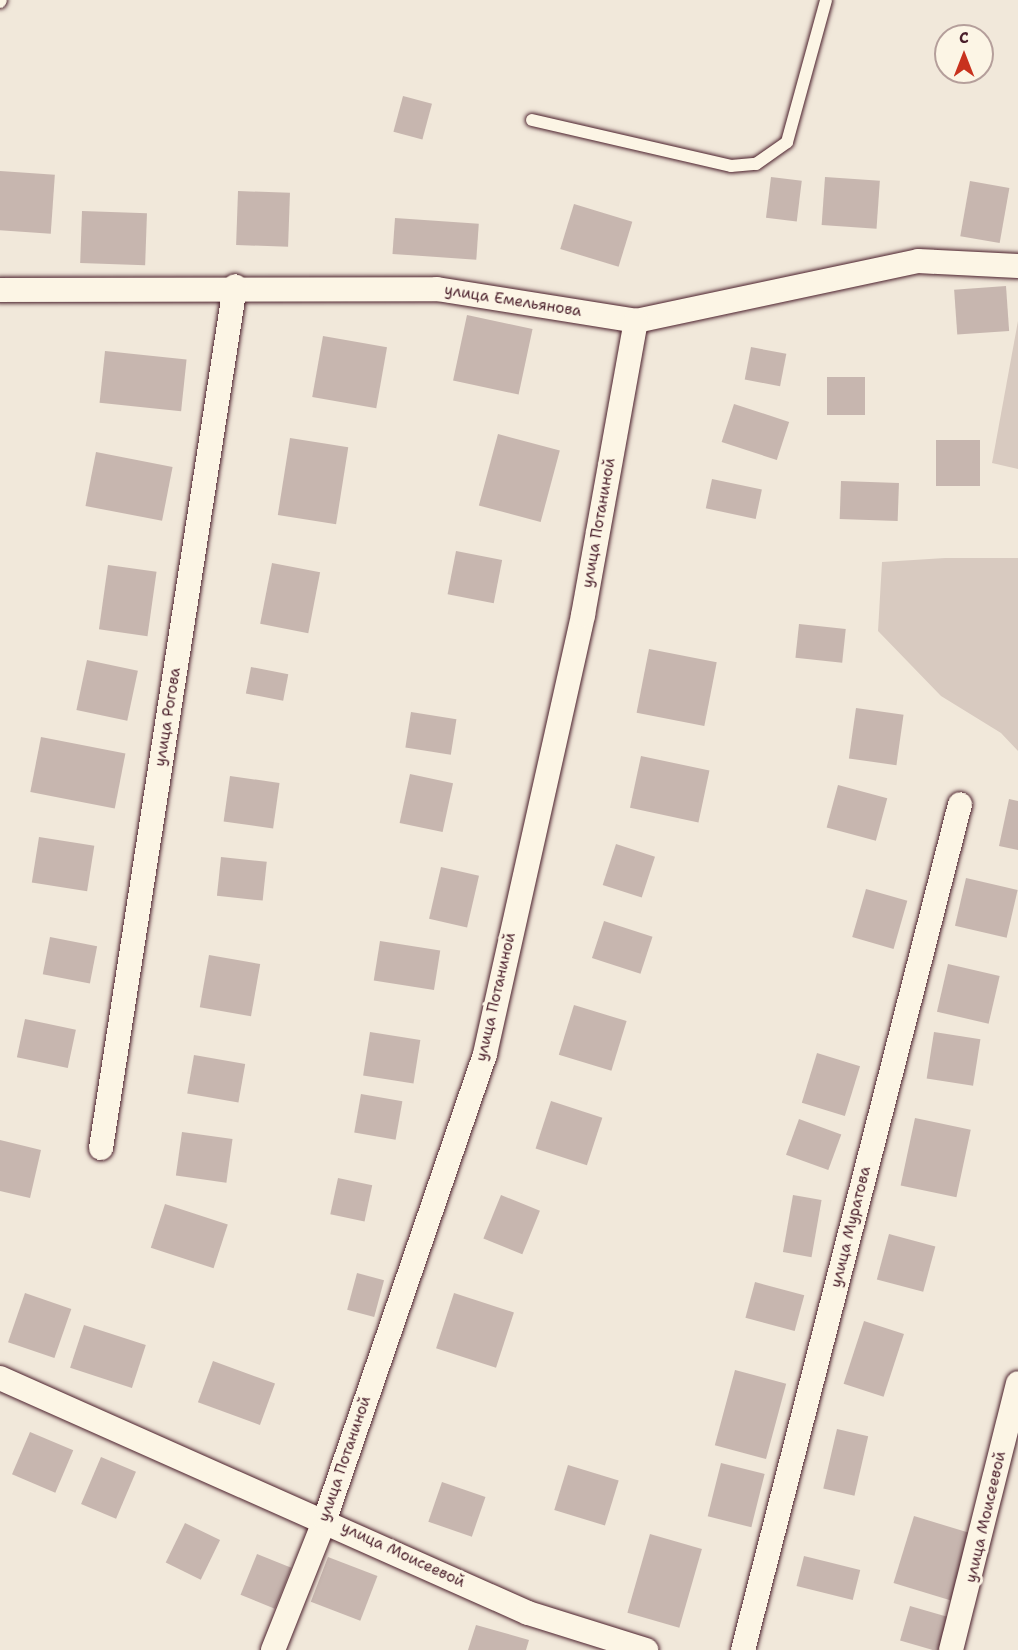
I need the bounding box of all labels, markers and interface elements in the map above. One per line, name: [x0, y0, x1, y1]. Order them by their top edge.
north arrow: [934, 24, 994, 84]
text: С: [959, 27, 969, 48]
street label: улица Емельянова: [443, 281, 583, 321]
street label: улица Потаниной: [579, 457, 619, 589]
street label: улица Рогова: [151, 666, 185, 768]
street label: улица Потаниной: [472, 931, 520, 1063]
street label: улица Муратова: [827, 1165, 875, 1289]
street label: улица Потаниной: [315, 1394, 375, 1524]
street label: улица Моисеевой: [962, 1450, 1010, 1584]
street label: улица Моисеевой: [338, 1518, 468, 1592]

